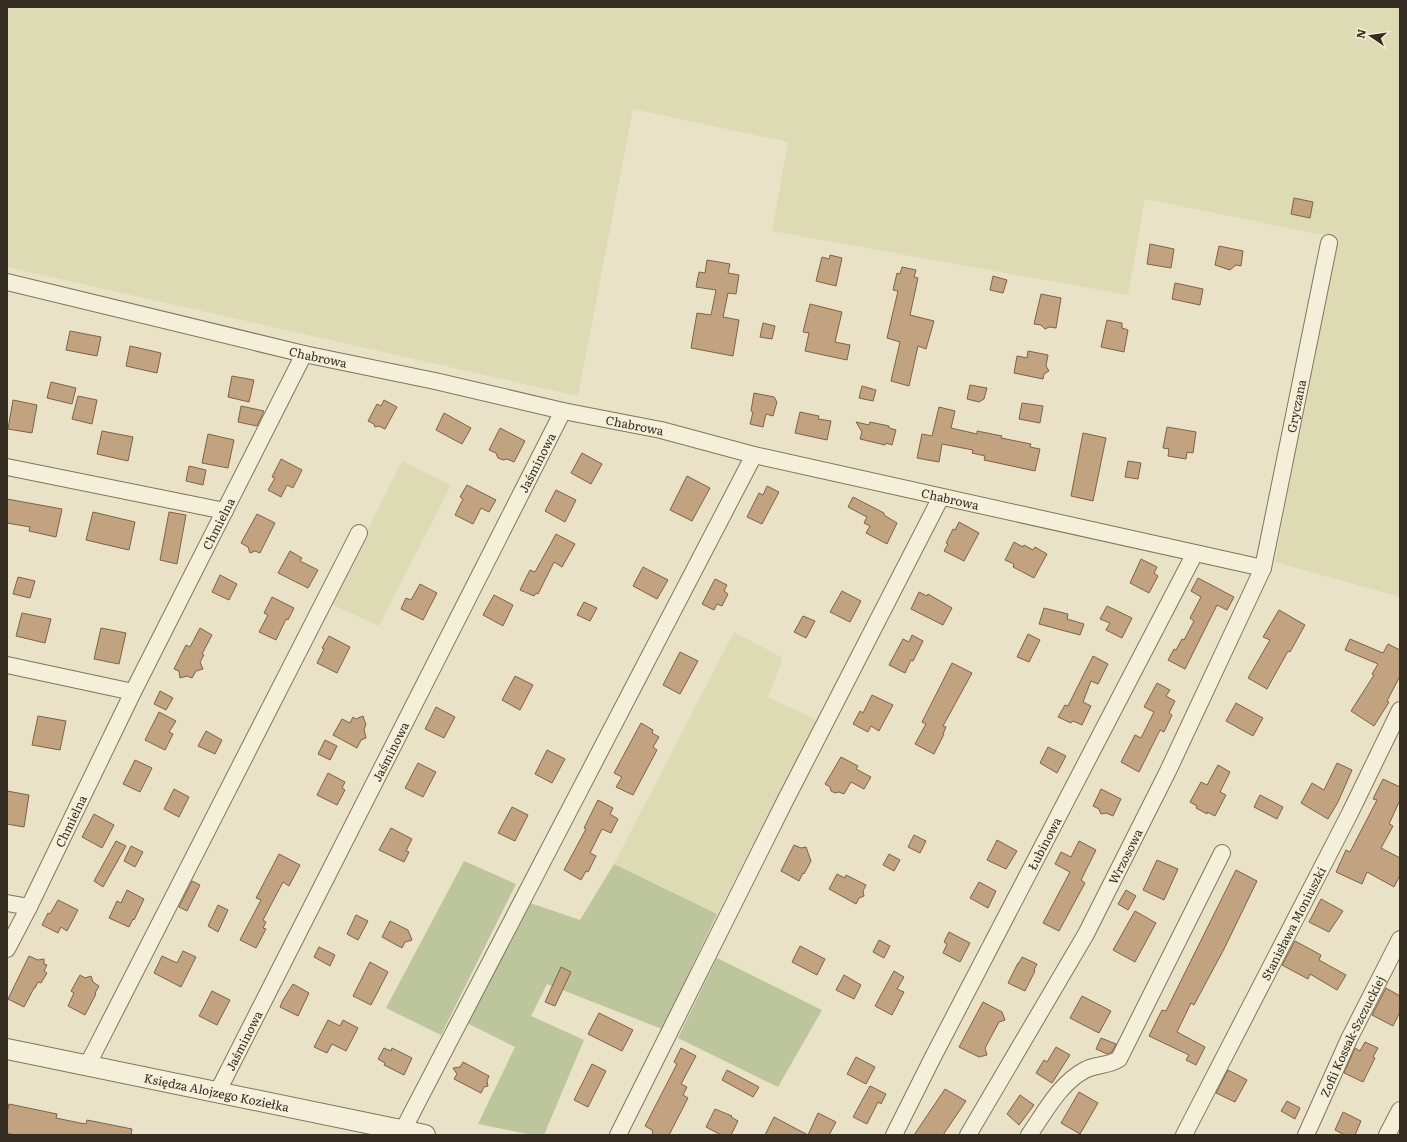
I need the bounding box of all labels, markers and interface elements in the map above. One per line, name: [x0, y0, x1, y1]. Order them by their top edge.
north arrow: [1351, 16, 1391, 56]
text: N: [1351, 27, 1369, 40]
street label: Chabrowa: [287, 342, 349, 372]
street label: Gryczana: [1282, 377, 1310, 434]
street label: Chabrowa: [604, 411, 666, 439]
street label: Jaśminowa: [514, 429, 560, 496]
street label: Chabrowa: [920, 483, 981, 514]
street label: Chmielna: [197, 494, 239, 553]
street label: Jaśminowa: [368, 718, 413, 785]
street label: Chmielna: [50, 791, 91, 850]
street label: Łubinowa: [1023, 813, 1066, 873]
street label: Wrzosowa: [1104, 825, 1147, 887]
street label: Stanisława Moniuszki: [1256, 864, 1330, 983]
street label: Zofii Kossak-Szczuckiej: [1315, 972, 1389, 1100]
street label: Jaśminowa: [221, 1007, 267, 1073]
street label: Księdza Alojzego Koziełka: [142, 1068, 291, 1116]

